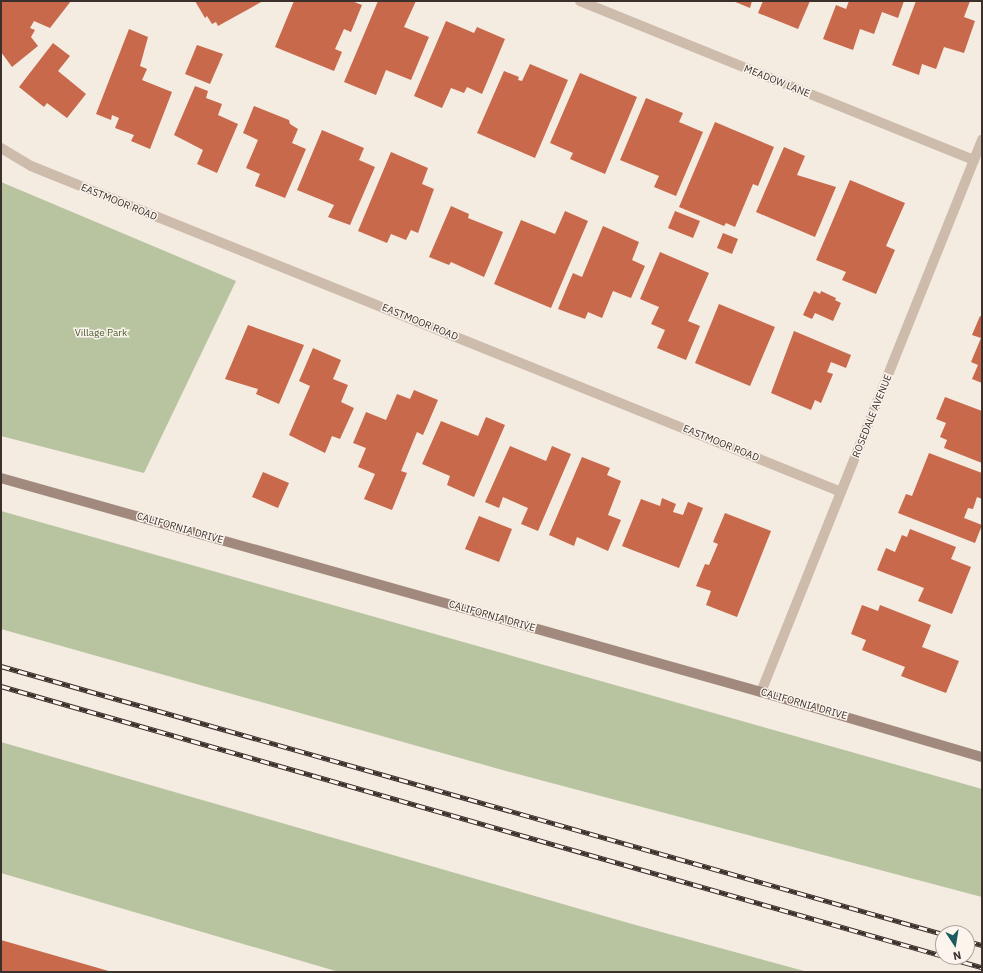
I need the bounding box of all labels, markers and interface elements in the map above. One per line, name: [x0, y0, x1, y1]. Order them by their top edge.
street label: MEADOW LANE: [742, 62, 812, 100]
street label: EASTMOOR ROAD: [79, 181, 159, 223]
street label: EASTMOOR ROAD: [380, 301, 460, 343]
park label: Village Park: [75, 327, 127, 339]
street label: ROSEDALE AVENUE: [850, 373, 894, 459]
street label: EASTMOOR ROAD: [681, 422, 761, 464]
street label: CALIFORNIA DRIVE: [135, 510, 225, 546]
street label: CALIFORNIA DRIVE: [447, 598, 537, 634]
street label: CALIFORNIA DRIVE: [759, 686, 849, 722]
north arrow: [935, 925, 975, 965]
text: N: [952, 948, 963, 963]

